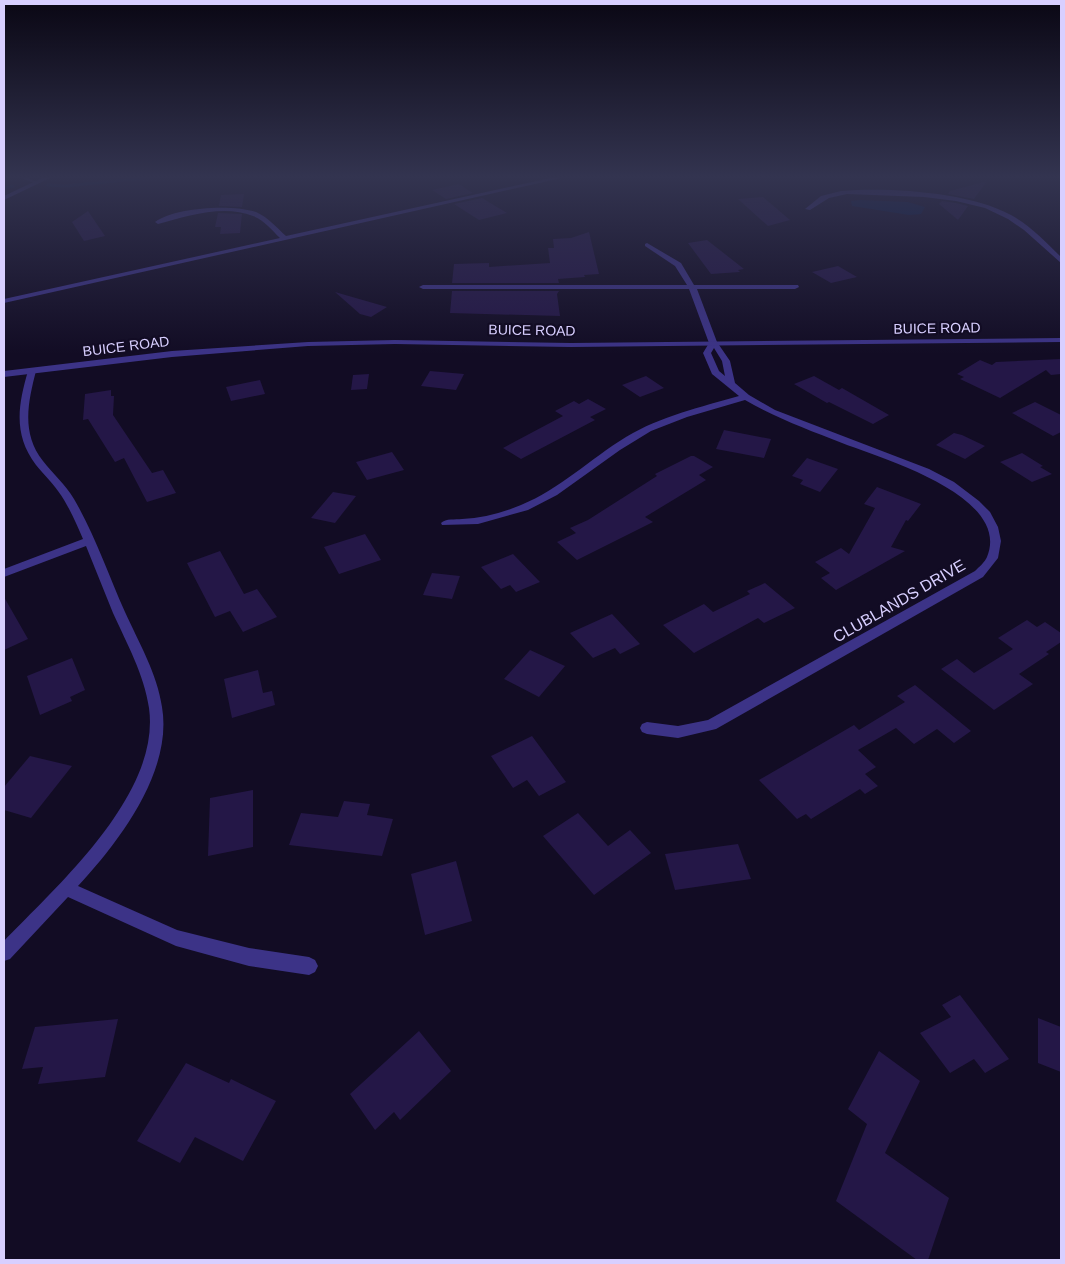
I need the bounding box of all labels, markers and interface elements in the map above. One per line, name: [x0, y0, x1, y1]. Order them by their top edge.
street label: BUICE ROAD: [893, 319, 981, 337]
street label: BUICE ROAD: [488, 321, 576, 339]
street label: BUICE ROAD: [82, 333, 170, 359]
street label: CLUBLANDS DRIVE: [830, 556, 968, 646]

